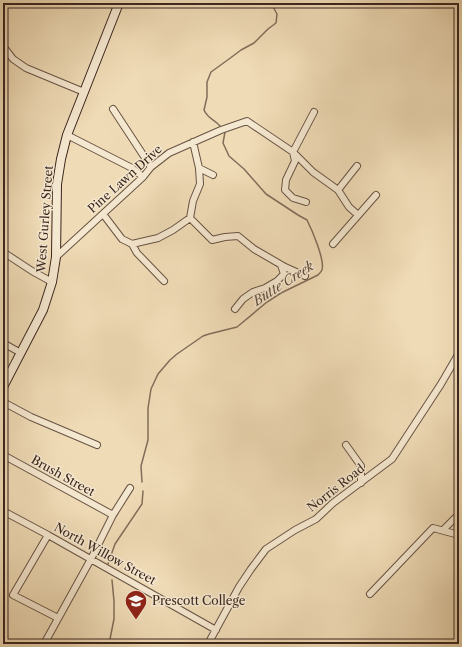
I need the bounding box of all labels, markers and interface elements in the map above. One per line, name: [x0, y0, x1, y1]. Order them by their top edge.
street label: Pine Lawn Drive: [84, 141, 165, 216]
street label: West Gurley Street: [33, 164, 56, 274]
water label: Butte Creek: [249, 257, 317, 309]
street label: Brush Street: [29, 452, 98, 500]
street label: Norris Road: [304, 460, 368, 515]
street label: North Willow Street: [52, 519, 159, 588]
school or university icon: Prescott College: [123, 588, 149, 621]
place label: Prescott College: [152, 593, 246, 608]

